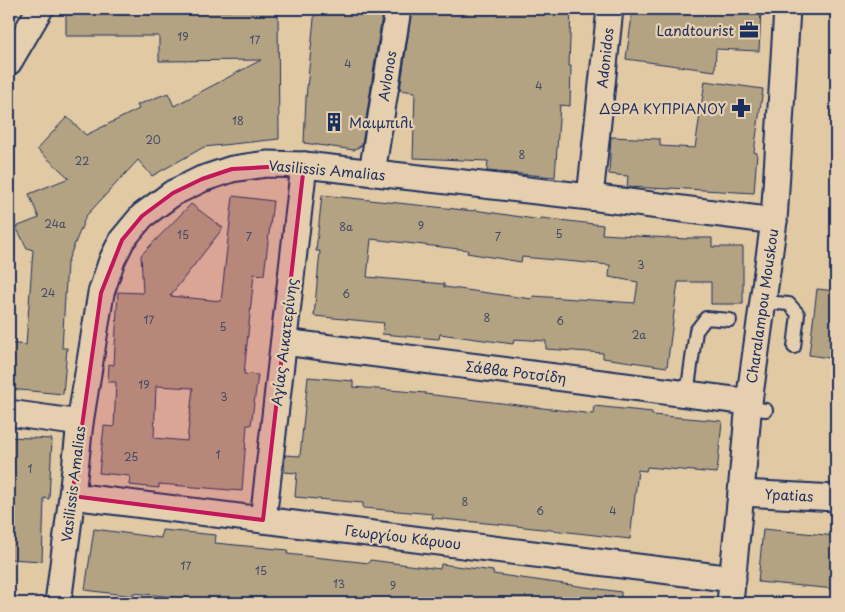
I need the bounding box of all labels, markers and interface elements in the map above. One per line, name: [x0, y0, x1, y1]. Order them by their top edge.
office icon: Landtourist: [738, 19, 760, 41]
place label: Landtourist: [657, 20, 734, 41]
street label: Adonidos: [591, 27, 619, 89]
house number: 19: [177, 28, 189, 45]
house number: 17: [250, 31, 261, 48]
street label: Avlonos: [373, 49, 401, 103]
house number: 4: [344, 55, 352, 72]
house number: 4: [535, 77, 543, 94]
pharmacy icon: ΔΩΡΑ ΚΥΠΡΙΑΝΟΥ: [730, 97, 752, 119]
place label: ΔΩΡΑ ΚΥΠΡΙΑΝΟΥ: [599, 98, 727, 119]
building icon: Μαιμπιλι: [323, 111, 345, 133]
house number: 18: [232, 112, 244, 129]
place label: Μαιμπιλι: [349, 112, 414, 133]
house number: 20: [145, 131, 161, 148]
house number: 8: [519, 146, 526, 163]
house number: 22: [75, 152, 89, 169]
street label: Vasilissis Amalias: [268, 154, 386, 186]
house number: 24a: [44, 215, 66, 232]
house number: 9: [418, 217, 424, 234]
house number: 8a: [339, 218, 353, 235]
house number: 5: [555, 225, 563, 242]
house number: 15: [177, 226, 189, 243]
street label: Charalampou Mouskou: [741, 227, 783, 385]
house number: 7: [246, 228, 252, 245]
house number: 7: [495, 228, 501, 245]
house number: 3: [637, 256, 645, 273]
street label: Αγίας Αικατερίνης: [266, 277, 302, 407]
house number: 24: [41, 284, 55, 301]
house number: 6: [342, 285, 350, 302]
house number: 8: [484, 309, 491, 326]
house number: 17: [144, 311, 155, 328]
house number: 6: [556, 312, 564, 329]
house number: 5: [219, 318, 227, 335]
house number: 2a: [632, 326, 646, 343]
street label: Σάββα Ροτσίδη: [464, 355, 568, 389]
house number: 19: [138, 376, 150, 393]
house number: 3: [220, 388, 228, 405]
street label: Vasilissis Amalias: [55, 425, 91, 543]
house number: 1: [216, 446, 221, 463]
house number: 25: [124, 448, 138, 465]
house number: 1: [28, 460, 33, 477]
street label: Ypatias: [764, 483, 814, 507]
house number: 8: [462, 493, 469, 510]
house number: 6: [536, 502, 544, 519]
house number: 4: [609, 502, 617, 519]
street label: Γεωργίου Κάρυου: [344, 519, 462, 555]
house number: 17: [181, 557, 192, 574]
house number: 15: [255, 562, 267, 579]
house number: 13: [333, 575, 345, 592]
house number: 9: [390, 577, 396, 594]

